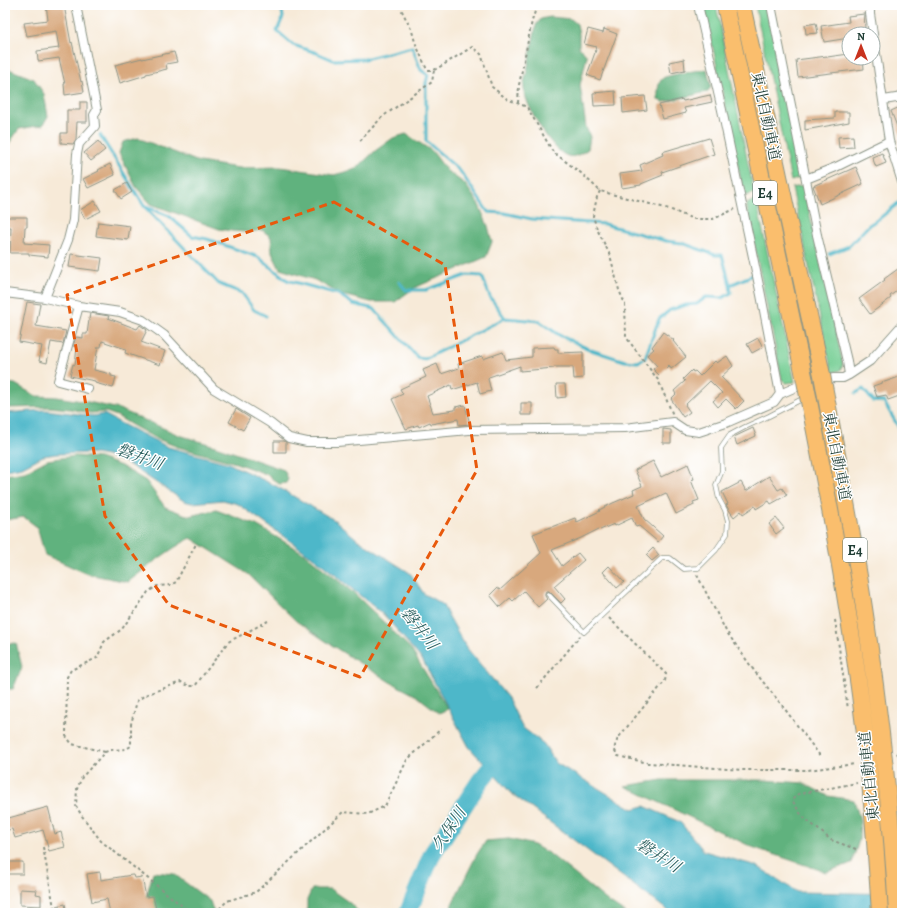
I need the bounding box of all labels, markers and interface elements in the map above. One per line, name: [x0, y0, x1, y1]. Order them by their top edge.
north arrow: [841, 26, 881, 66]
text: N: [857, 29, 865, 44]
street label: 東北自動車道: [747, 70, 785, 162]
road number: E4: [753, 181, 777, 205]
street label: 東北自動車道: [819, 410, 855, 502]
water label: 磐井川: [113, 438, 168, 476]
road number: E4: [843, 538, 867, 562]
water label: 磐井川: [396, 603, 444, 656]
street label: 東北自動車道: [854, 730, 884, 822]
water label: 久保川: [427, 802, 472, 856]
water label: 磐井川: [632, 834, 686, 879]

